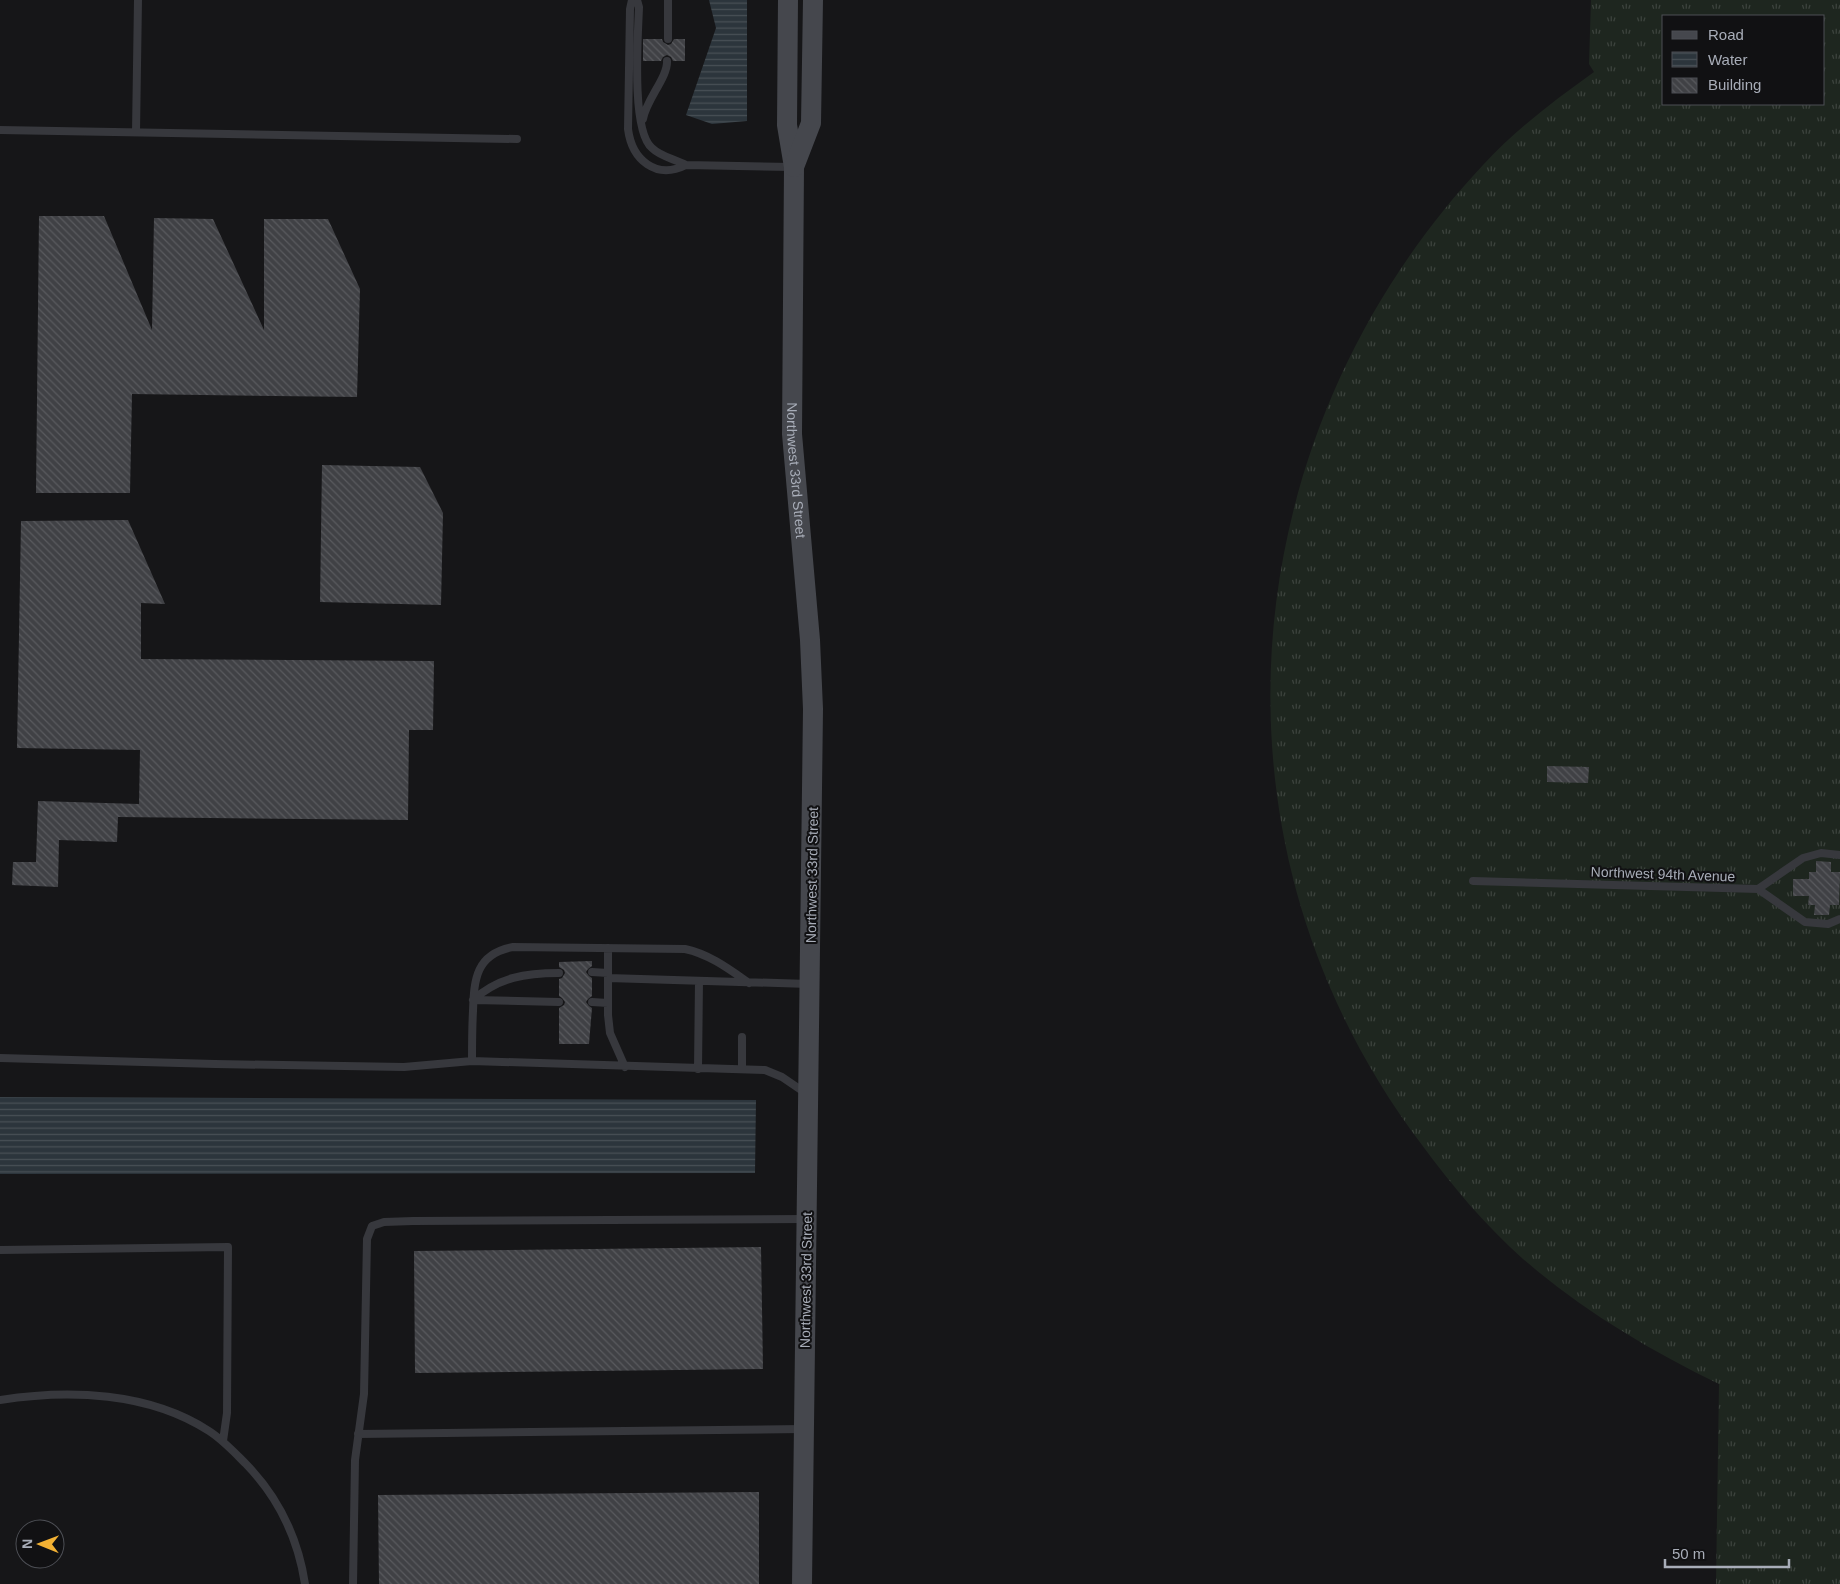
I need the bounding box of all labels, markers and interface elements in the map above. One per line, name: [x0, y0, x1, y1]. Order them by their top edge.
legend: [1662, 15, 1825, 105]
text: Road: [1708, 26, 1744, 43]
text: Water: [1708, 51, 1747, 68]
text: Building: [1708, 76, 1761, 93]
street label: Northwest 33rd Street: [784, 402, 809, 539]
street label: Northwest 33rd Street: [803, 807, 821, 943]
street label: Northwest 94th Avenue: [1591, 863, 1736, 885]
street label: Northwest 33rd Street: [797, 1212, 815, 1348]
north arrow: [15, 1519, 65, 1569]
scale bar: [1665, 1536, 1789, 1568]
text: N: [19, 1539, 35, 1549]
text: 50 m: [1672, 1545, 1705, 1562]

